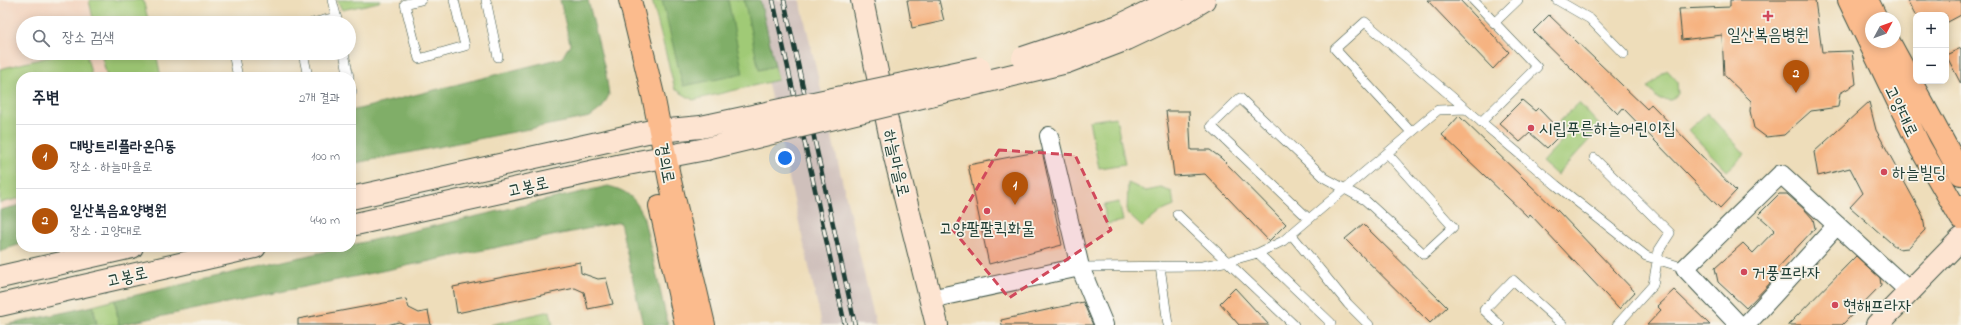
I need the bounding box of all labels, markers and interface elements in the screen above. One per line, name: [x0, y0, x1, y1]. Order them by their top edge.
marker: 일산복음병원: [1762, 10, 1774, 22]
north arrow: [1865, 12, 1901, 48]
map controls: [1913, 12, 1949, 84]
button: +: [1913, 12, 1949, 48]
search box: [16, 16, 356, 60]
place label: 일산복음병원: [1727, 23, 1809, 48]
icon: search: [30, 27, 52, 49]
text: 장소 검색: [62, 27, 114, 49]
button: −: [1913, 48, 1949, 84]
pin: 2: [1783, 60, 1809, 93]
street label: 고양대로: [1877, 82, 1924, 142]
text: 주변: [32, 86, 59, 111]
text: 2개 결과: [299, 89, 340, 108]
place label: 시립푸른하늘어린이집: [1539, 117, 1676, 142]
marker: 시립푸른하늘어린이집: [1526, 123, 1536, 133]
street label: 하늘마을로: [876, 127, 915, 199]
text: 대방트리플라온A동: [70, 136, 176, 158]
street label: 경의로: [648, 141, 681, 186]
text: 1: [43, 147, 47, 166]
text: 100 m: [311, 147, 340, 166]
your location: [775, 148, 795, 168]
text: 장소 · 하늘마을로: [70, 158, 153, 177]
place label: 하늘빌딩: [1892, 161, 1947, 186]
marker: 하늘빌딩: [1879, 167, 1889, 177]
street label: 고봉로: [506, 171, 551, 204]
pin: 1: [1002, 172, 1028, 205]
text: 일산복음요양병원: [70, 200, 167, 222]
marker: 고양팔팔퀵화물: [982, 206, 992, 216]
text: 2: [42, 211, 48, 230]
text: 440 m: [310, 211, 340, 230]
place label: 고양팔팔퀵화물: [939, 217, 1035, 242]
text: 장소 · 고양대로: [70, 222, 142, 241]
street label: 고봉로: [105, 261, 150, 294]
place label: 거풍프라자: [1752, 261, 1820, 286]
marker: 거풍프라자: [1739, 267, 1749, 277]
place label: 현해프라자: [1843, 294, 1911, 319]
marker: 현해프라자: [1830, 300, 1840, 310]

